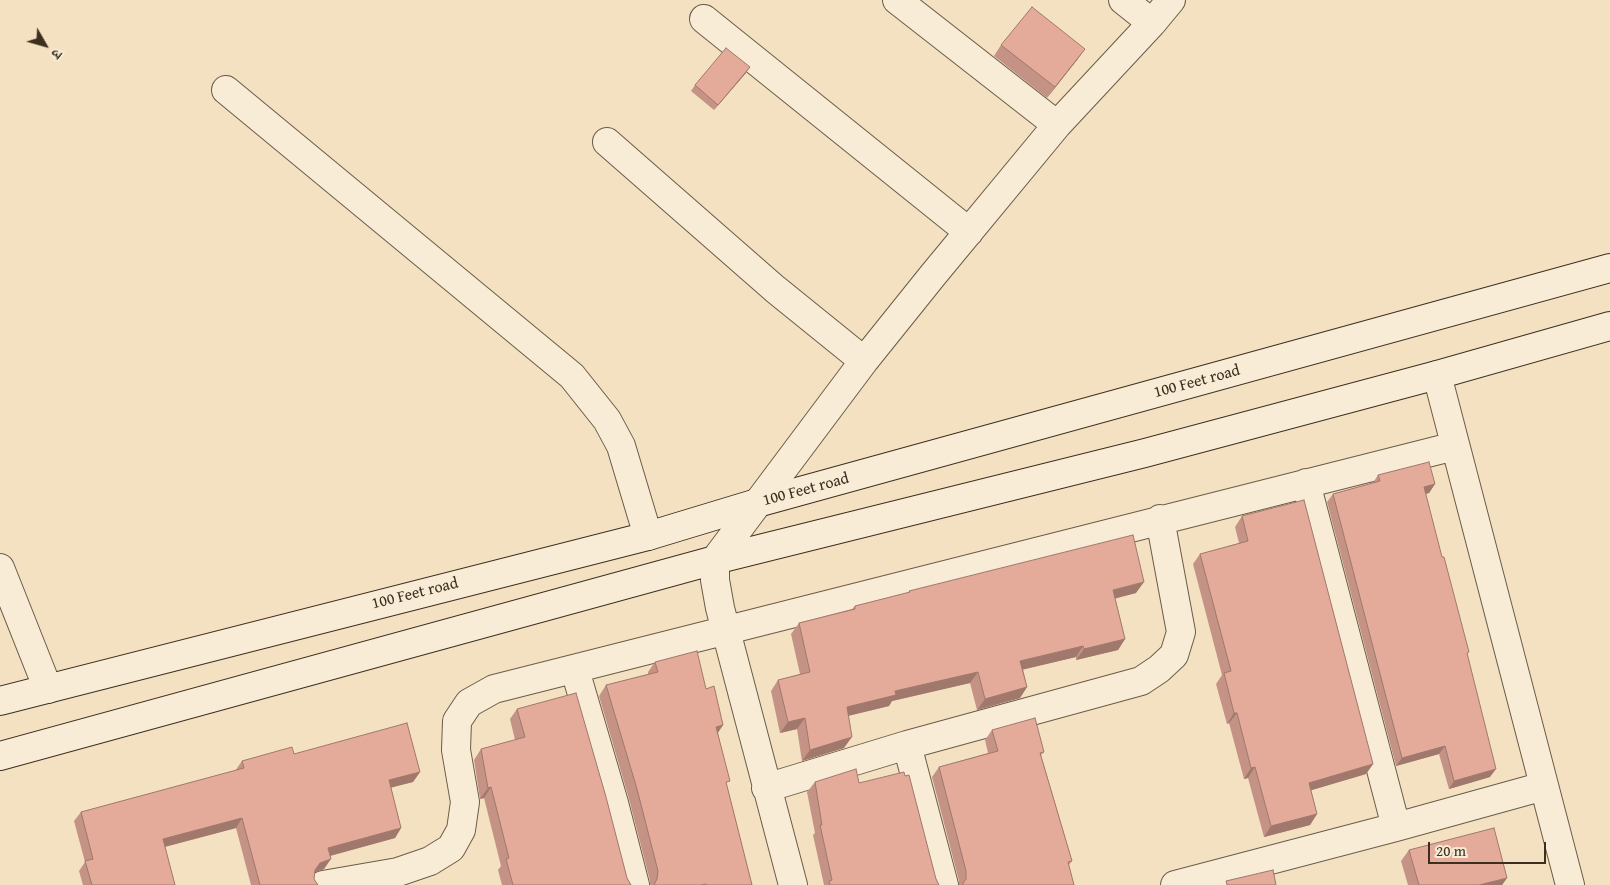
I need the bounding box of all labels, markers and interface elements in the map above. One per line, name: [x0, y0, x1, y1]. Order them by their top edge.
north arrow: [20, 20, 70, 70]
text: उ: [47, 45, 67, 63]
street label: 100 Feet road: [1152, 361, 1242, 403]
street label: 100 Feet road: [761, 469, 851, 511]
street label: 100 Feet road: [370, 574, 460, 614]
scale bar: [1430, 832, 1548, 864]
text: 20 m: [1436, 840, 1466, 861]

